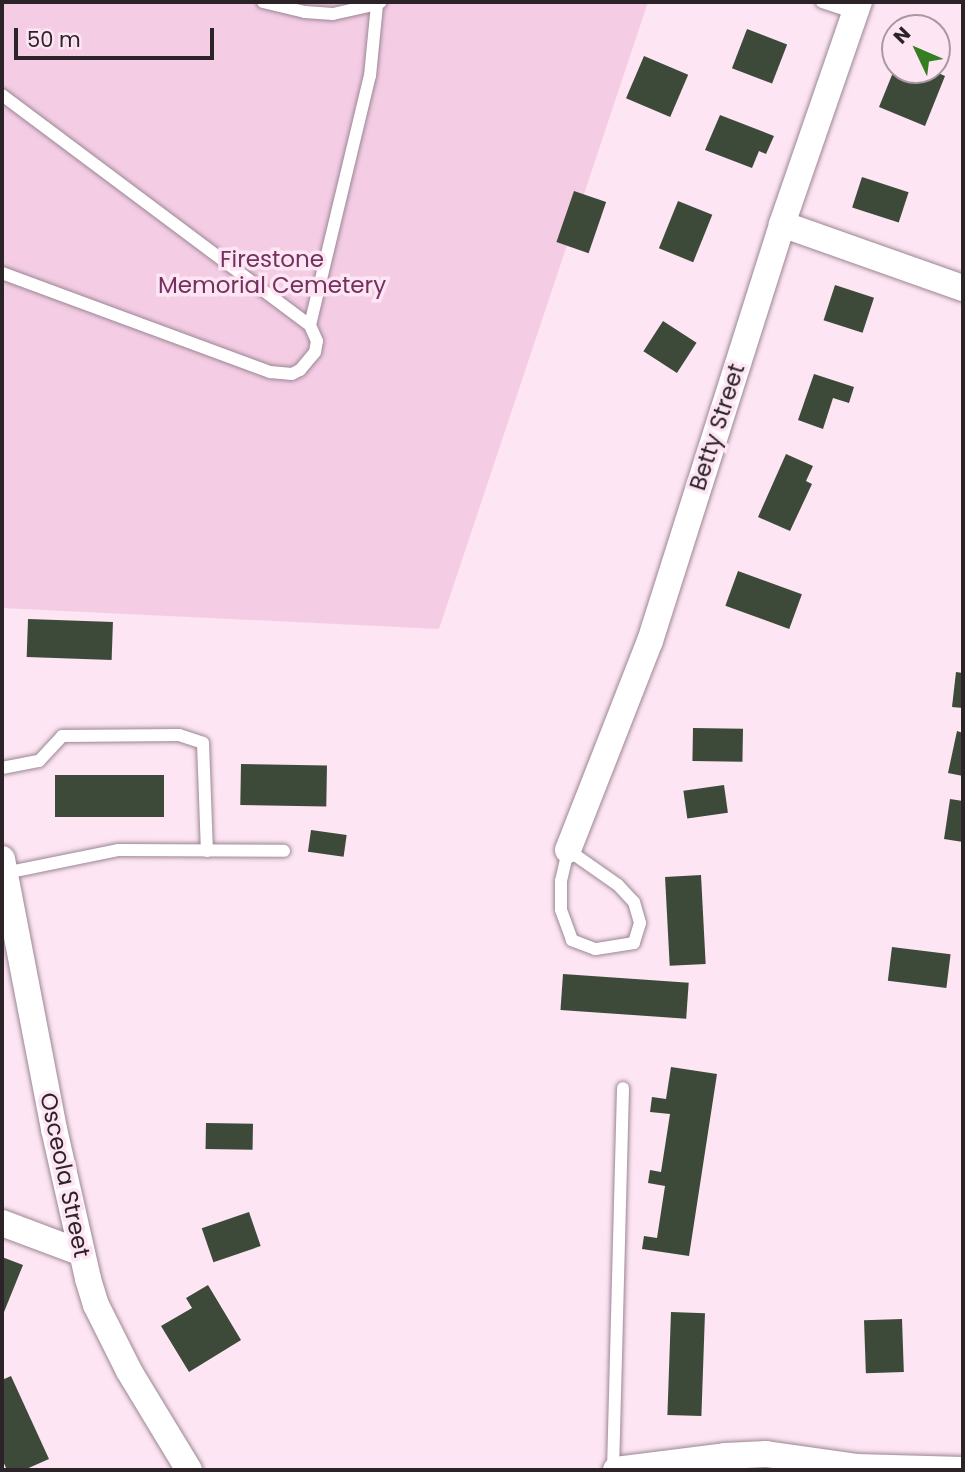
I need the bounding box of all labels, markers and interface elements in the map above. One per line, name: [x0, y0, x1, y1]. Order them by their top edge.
scale bar: [18, 14, 217, 58]
north arrow: [881, 14, 951, 84]
text: N: [887, 21, 917, 50]
text: 50 m: [27, 25, 81, 54]
park label: Firestone Memorial Cemetery: [158, 245, 386, 299]
street label: Betty Street: [684, 360, 750, 494]
street label: Osceola Street: [34, 1090, 96, 1260]

